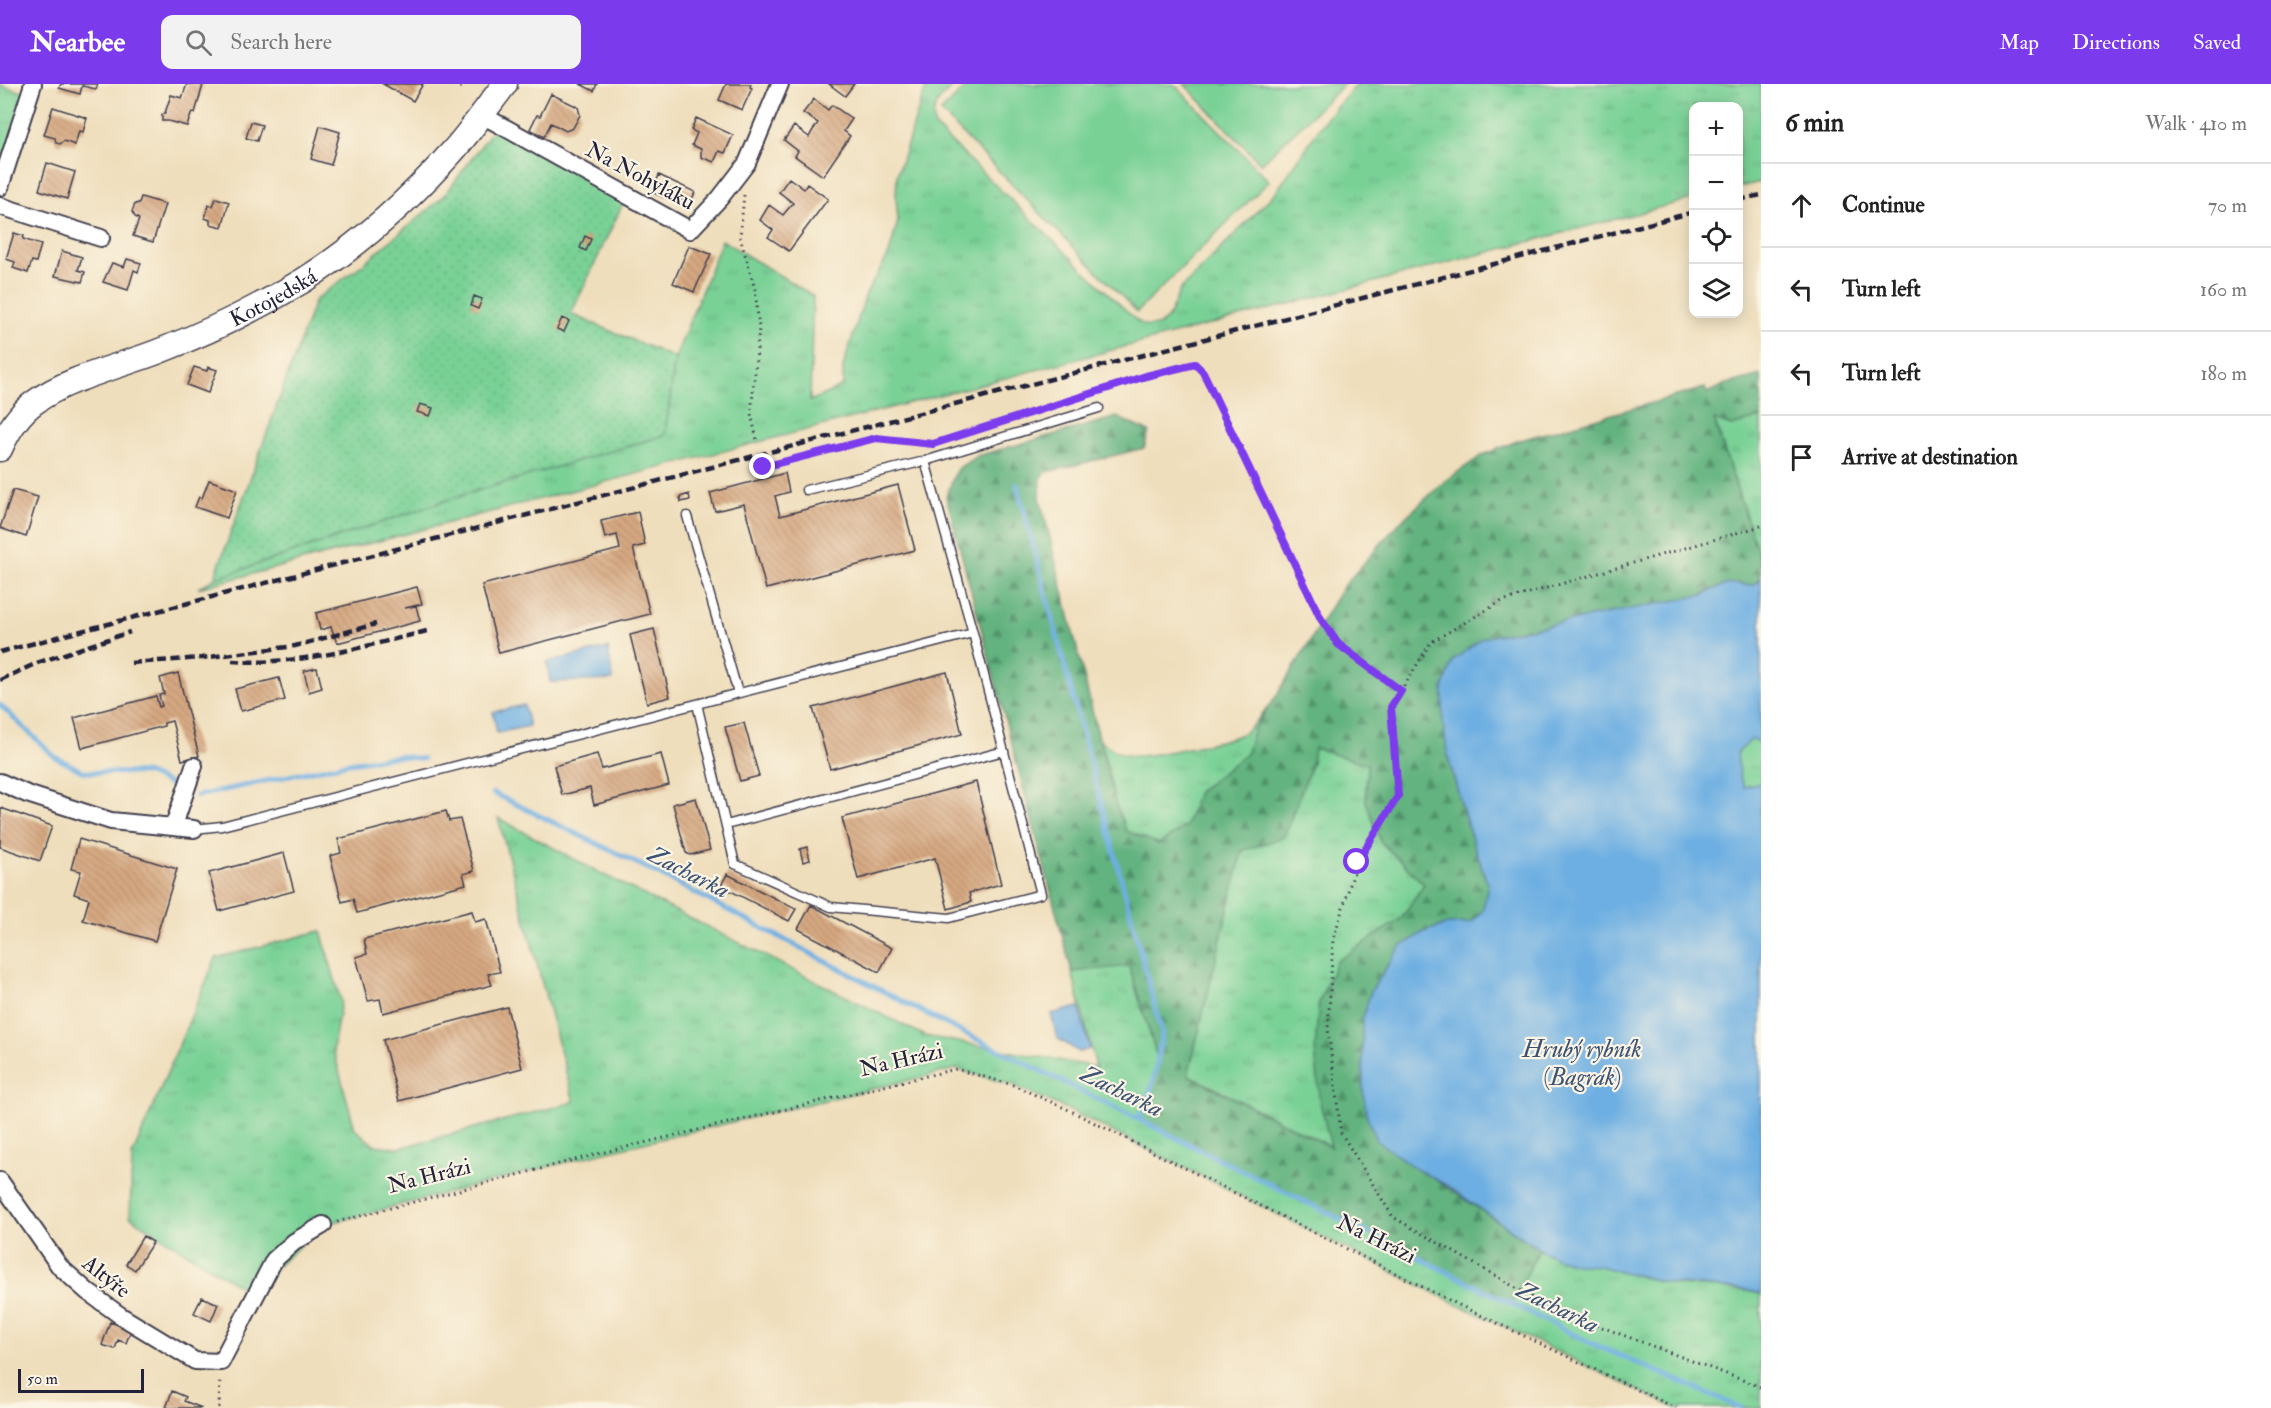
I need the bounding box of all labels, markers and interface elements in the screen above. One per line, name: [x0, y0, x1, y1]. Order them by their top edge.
search box: [161, 15, 581, 69]
text: Nearbee: [30, 25, 125, 60]
icon: search: [182, 26, 215, 59]
text: Search here: [230, 28, 332, 56]
text: Map: [1999, 29, 2039, 56]
text: Directions: [2072, 29, 2160, 56]
text: Saved: [2193, 29, 2241, 56]
map controls: [1689, 102, 1743, 318]
button: +: [1689, 102, 1743, 156]
text: 6 min: [1785, 107, 1844, 139]
text: Walk · 410 m: [2145, 111, 2247, 136]
street label: Na Nohyláku: [581, 135, 700, 216]
button: −: [1689, 156, 1743, 210]
icon: ahead: [1785, 189, 1818, 222]
text: Continue: [1842, 191, 1925, 219]
text: 70 m: [2208, 193, 2247, 218]
button: locate: [1689, 210, 1743, 264]
street label: Kotojedská: [225, 262, 323, 333]
button: layers: [1689, 264, 1743, 318]
icon: left: [1785, 273, 1818, 306]
text: Turn left: [1842, 275, 1921, 303]
text: 160 m: [2200, 277, 2247, 302]
icon: left: [1785, 357, 1818, 390]
text: Turn left: [1842, 359, 1921, 387]
text: 180 m: [2200, 361, 2247, 386]
icon: arrive: [1785, 441, 1818, 474]
text: Arrive at destination: [1842, 443, 2018, 471]
route end: [749, 453, 775, 479]
water label: Zacharka: [642, 838, 735, 906]
route start: [1343, 848, 1369, 874]
water label: Hrubý rybník (Bagrák): [1522, 1034, 1642, 1093]
street label: Na Hrázi: [857, 1037, 946, 1083]
water label: Zacharka: [1075, 1058, 1168, 1124]
street label: Na Hrázi: [385, 1152, 474, 1200]
street label: Na Hrázi: [1332, 1208, 1421, 1270]
street label: Altýře: [76, 1249, 136, 1304]
water label: Zacharka: [1511, 1274, 1604, 1340]
scale bar: [18, 1366, 144, 1394]
text: 50 m: [27, 1369, 58, 1389]

